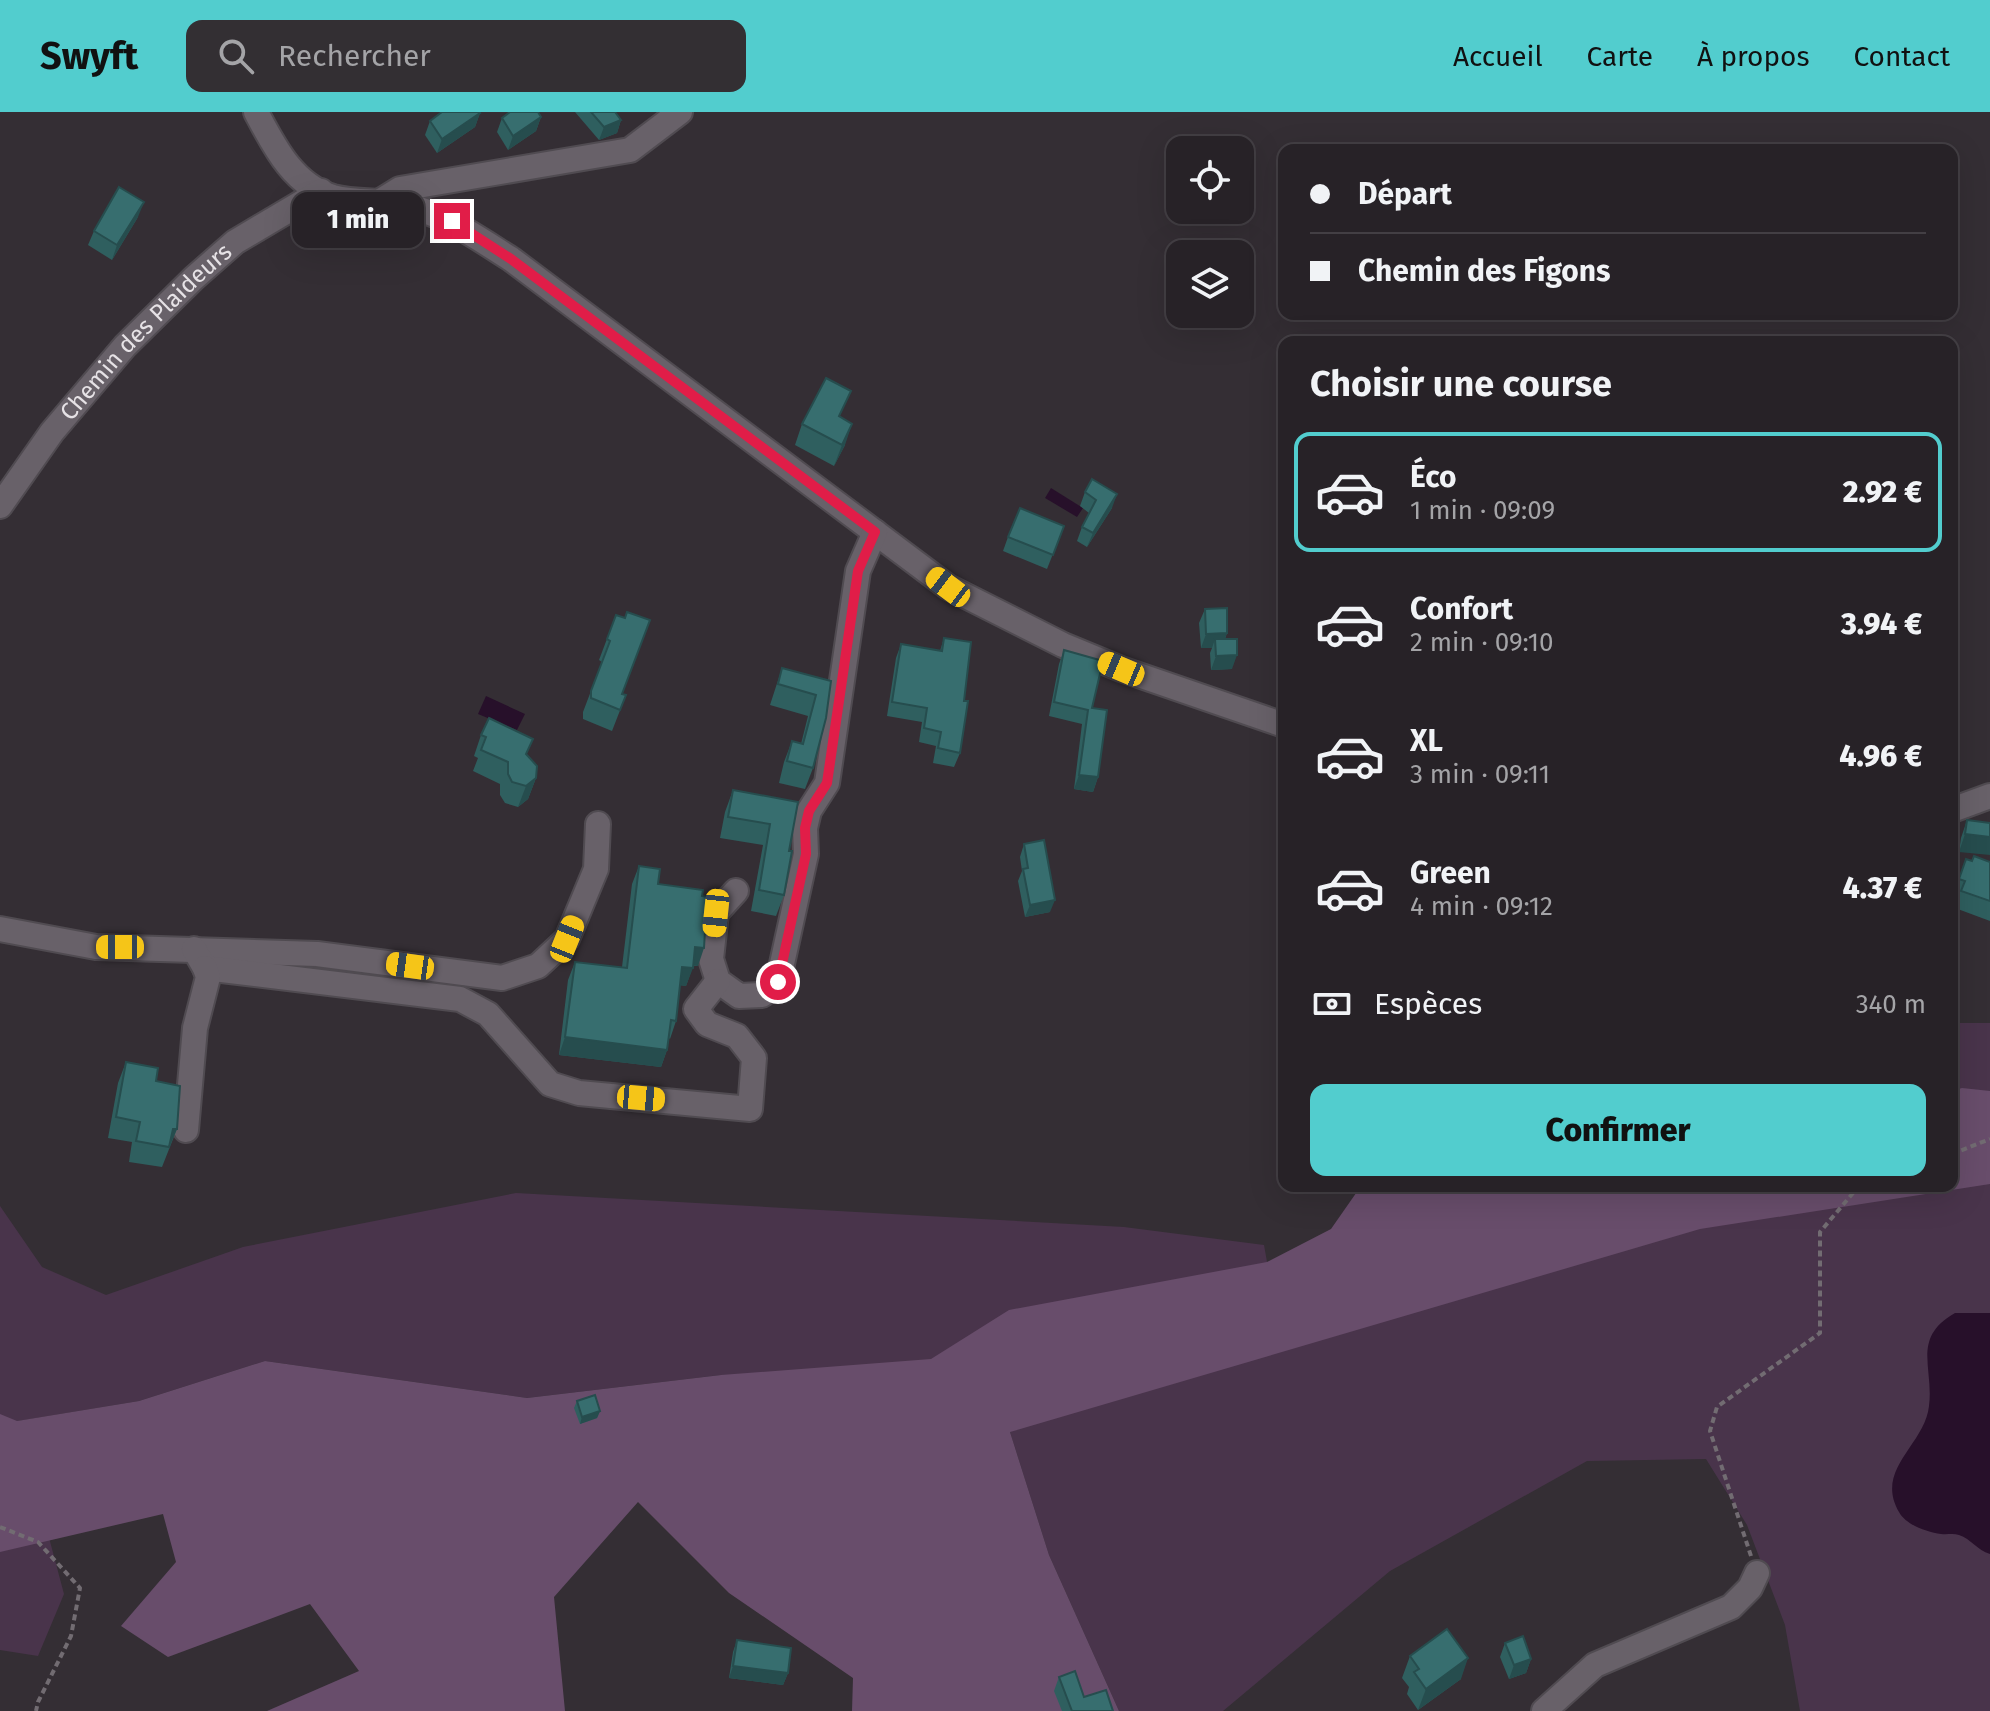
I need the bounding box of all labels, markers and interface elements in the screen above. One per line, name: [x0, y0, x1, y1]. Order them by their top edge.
search box: [186, 20, 746, 92]
text: Swyft: [40, 33, 138, 79]
icon: search: [214, 34, 258, 78]
text: Rechercher: [278, 38, 431, 74]
text: Accueil: [1453, 40, 1543, 73]
text: Carte: [1587, 40, 1653, 73]
text: À propos: [1697, 40, 1809, 73]
text: Contact: [1853, 40, 1950, 73]
map controls: [1166, 136, 1254, 328]
button: locate: [1166, 136, 1254, 224]
text: Départ: [1358, 176, 1452, 212]
callout: 1 min: [292, 193, 424, 249]
route end: [434, 203, 470, 239]
text: 1 min: [327, 204, 389, 235]
street label: Chemin des Plaideurs: [54, 237, 237, 426]
button: layers: [1166, 240, 1254, 328]
text: Chemin des Figons: [1358, 253, 1611, 289]
text: Choisir une course: [1310, 362, 1612, 406]
icon: car: [1314, 456, 1386, 528]
text: Éco: [1410, 459, 1456, 495]
text: 2.92 €: [1843, 474, 1922, 510]
text: 1 min · 09:09: [1410, 495, 1555, 526]
car: [922, 563, 974, 611]
icon: car: [1314, 588, 1386, 660]
text: Confort: [1410, 591, 1513, 627]
text: 3.94 €: [1841, 606, 1922, 642]
text: 2 min · 09:10: [1410, 627, 1554, 658]
car: [1094, 649, 1148, 689]
icon: car: [1314, 720, 1386, 792]
text: XL: [1410, 723, 1443, 759]
text: 4.96 €: [1839, 738, 1922, 774]
text: 3 min · 09:11: [1410, 759, 1550, 790]
icon: car: [1314, 852, 1386, 924]
text: Green: [1410, 855, 1491, 891]
text: 4.37 €: [1842, 870, 1922, 906]
car: [702, 888, 730, 938]
text: 4 min · 09:12: [1410, 891, 1553, 922]
car: [547, 912, 587, 966]
car: [96, 935, 144, 959]
car: [385, 951, 435, 981]
route start: [760, 964, 796, 1000]
icon: cash: [1310, 982, 1354, 1026]
text: Espèces: [1374, 986, 1482, 1022]
text: 340 m: [1856, 989, 1926, 1020]
car: [616, 1084, 666, 1112]
button: Confirmer: [1310, 1084, 1926, 1176]

